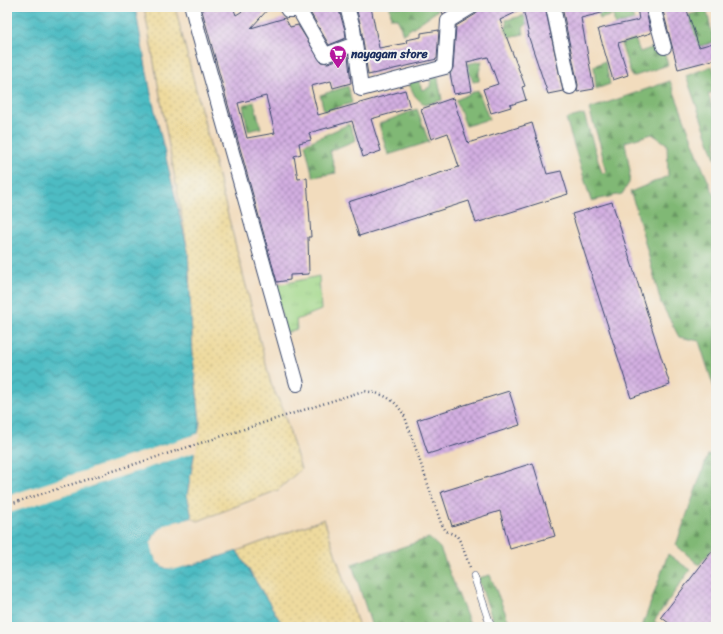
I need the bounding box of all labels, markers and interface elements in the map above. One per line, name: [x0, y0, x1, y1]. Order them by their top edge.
place label: nayagam store: [350, 43, 429, 65]
supermarket icon: nayagam store: [328, 44, 348, 69]

